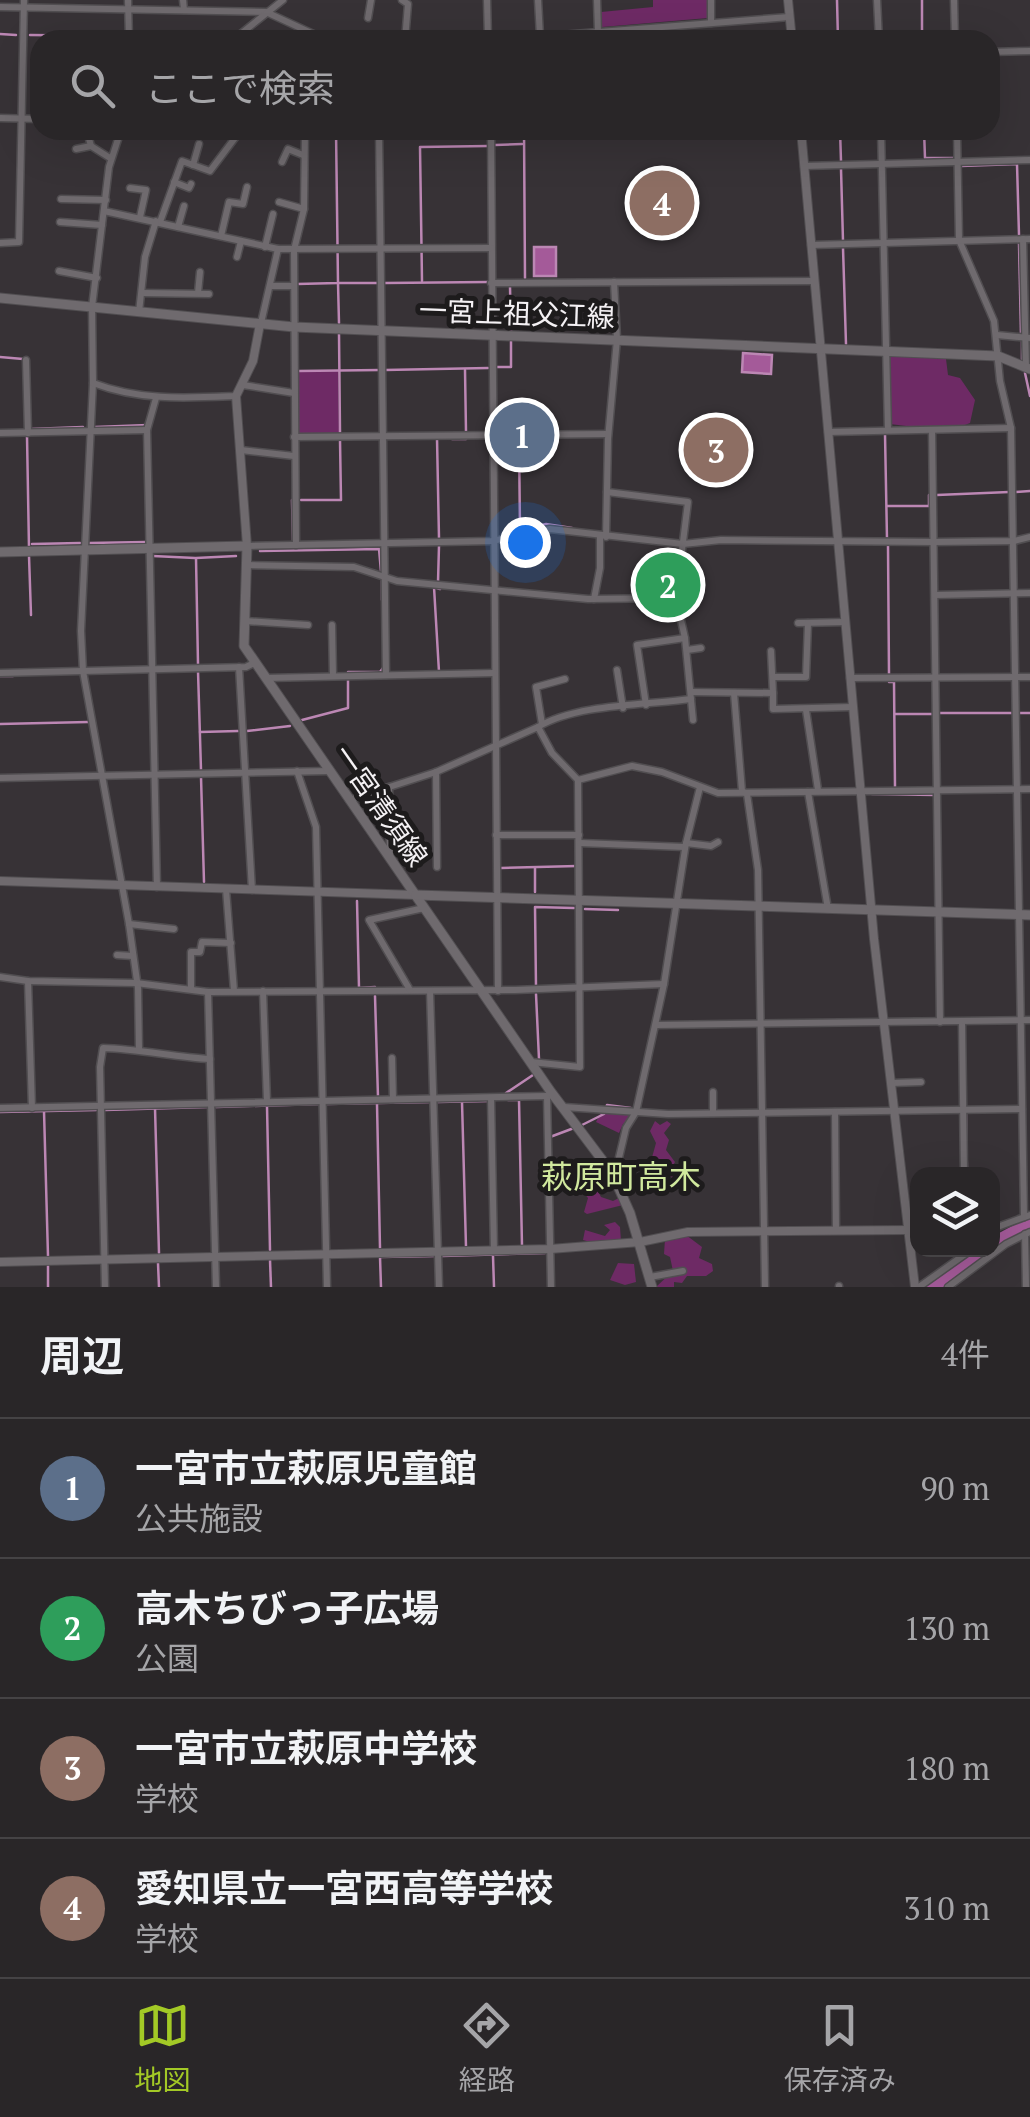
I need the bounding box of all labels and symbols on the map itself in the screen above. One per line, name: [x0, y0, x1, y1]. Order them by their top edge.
pin: 4: [630, 166, 694, 240]
street label: 一宮上祖父江線: [418, 291, 616, 335]
pin: 1: [490, 398, 554, 472]
pin: 3: [684, 412, 748, 488]
your location: [500, 517, 551, 568]
pin: 2: [636, 548, 700, 622]
street label: 一宮清須線: [326, 737, 436, 873]
district label: 萩原町高木: [541, 1155, 701, 1197]

